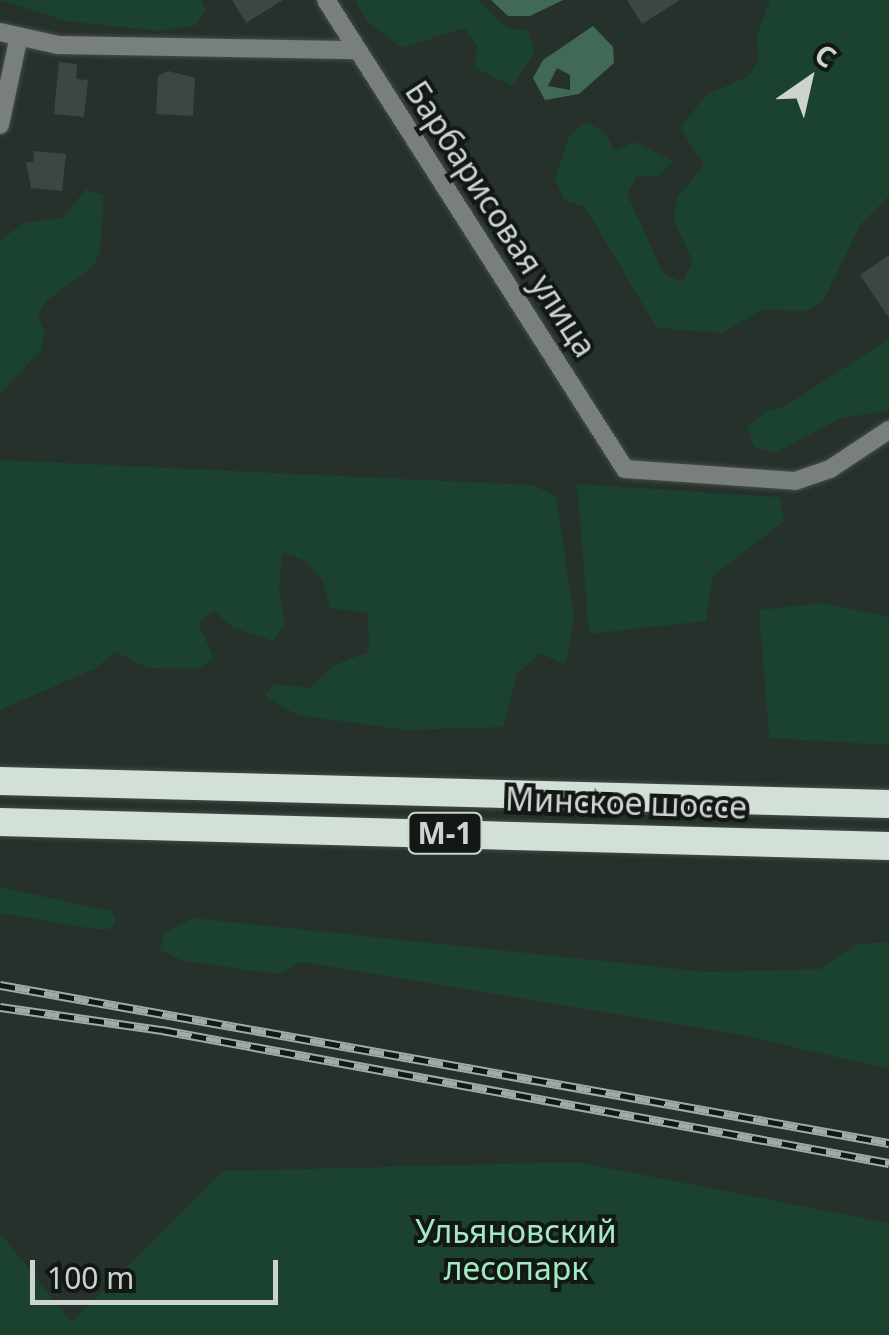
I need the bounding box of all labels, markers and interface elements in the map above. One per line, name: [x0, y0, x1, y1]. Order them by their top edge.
north arrow: [759, 30, 859, 130]
text: С: [808, 34, 844, 76]
street label: Барбарисовая улица: [398, 74, 604, 364]
street label: Минское шоссе: [505, 780, 747, 826]
road number: М-1: [405, 808, 485, 858]
park label: Ульяновский лесопарк: [415, 1213, 617, 1288]
scale bar: [35, 1240, 282, 1302]
text: 100 m: [47, 1257, 134, 1298]

